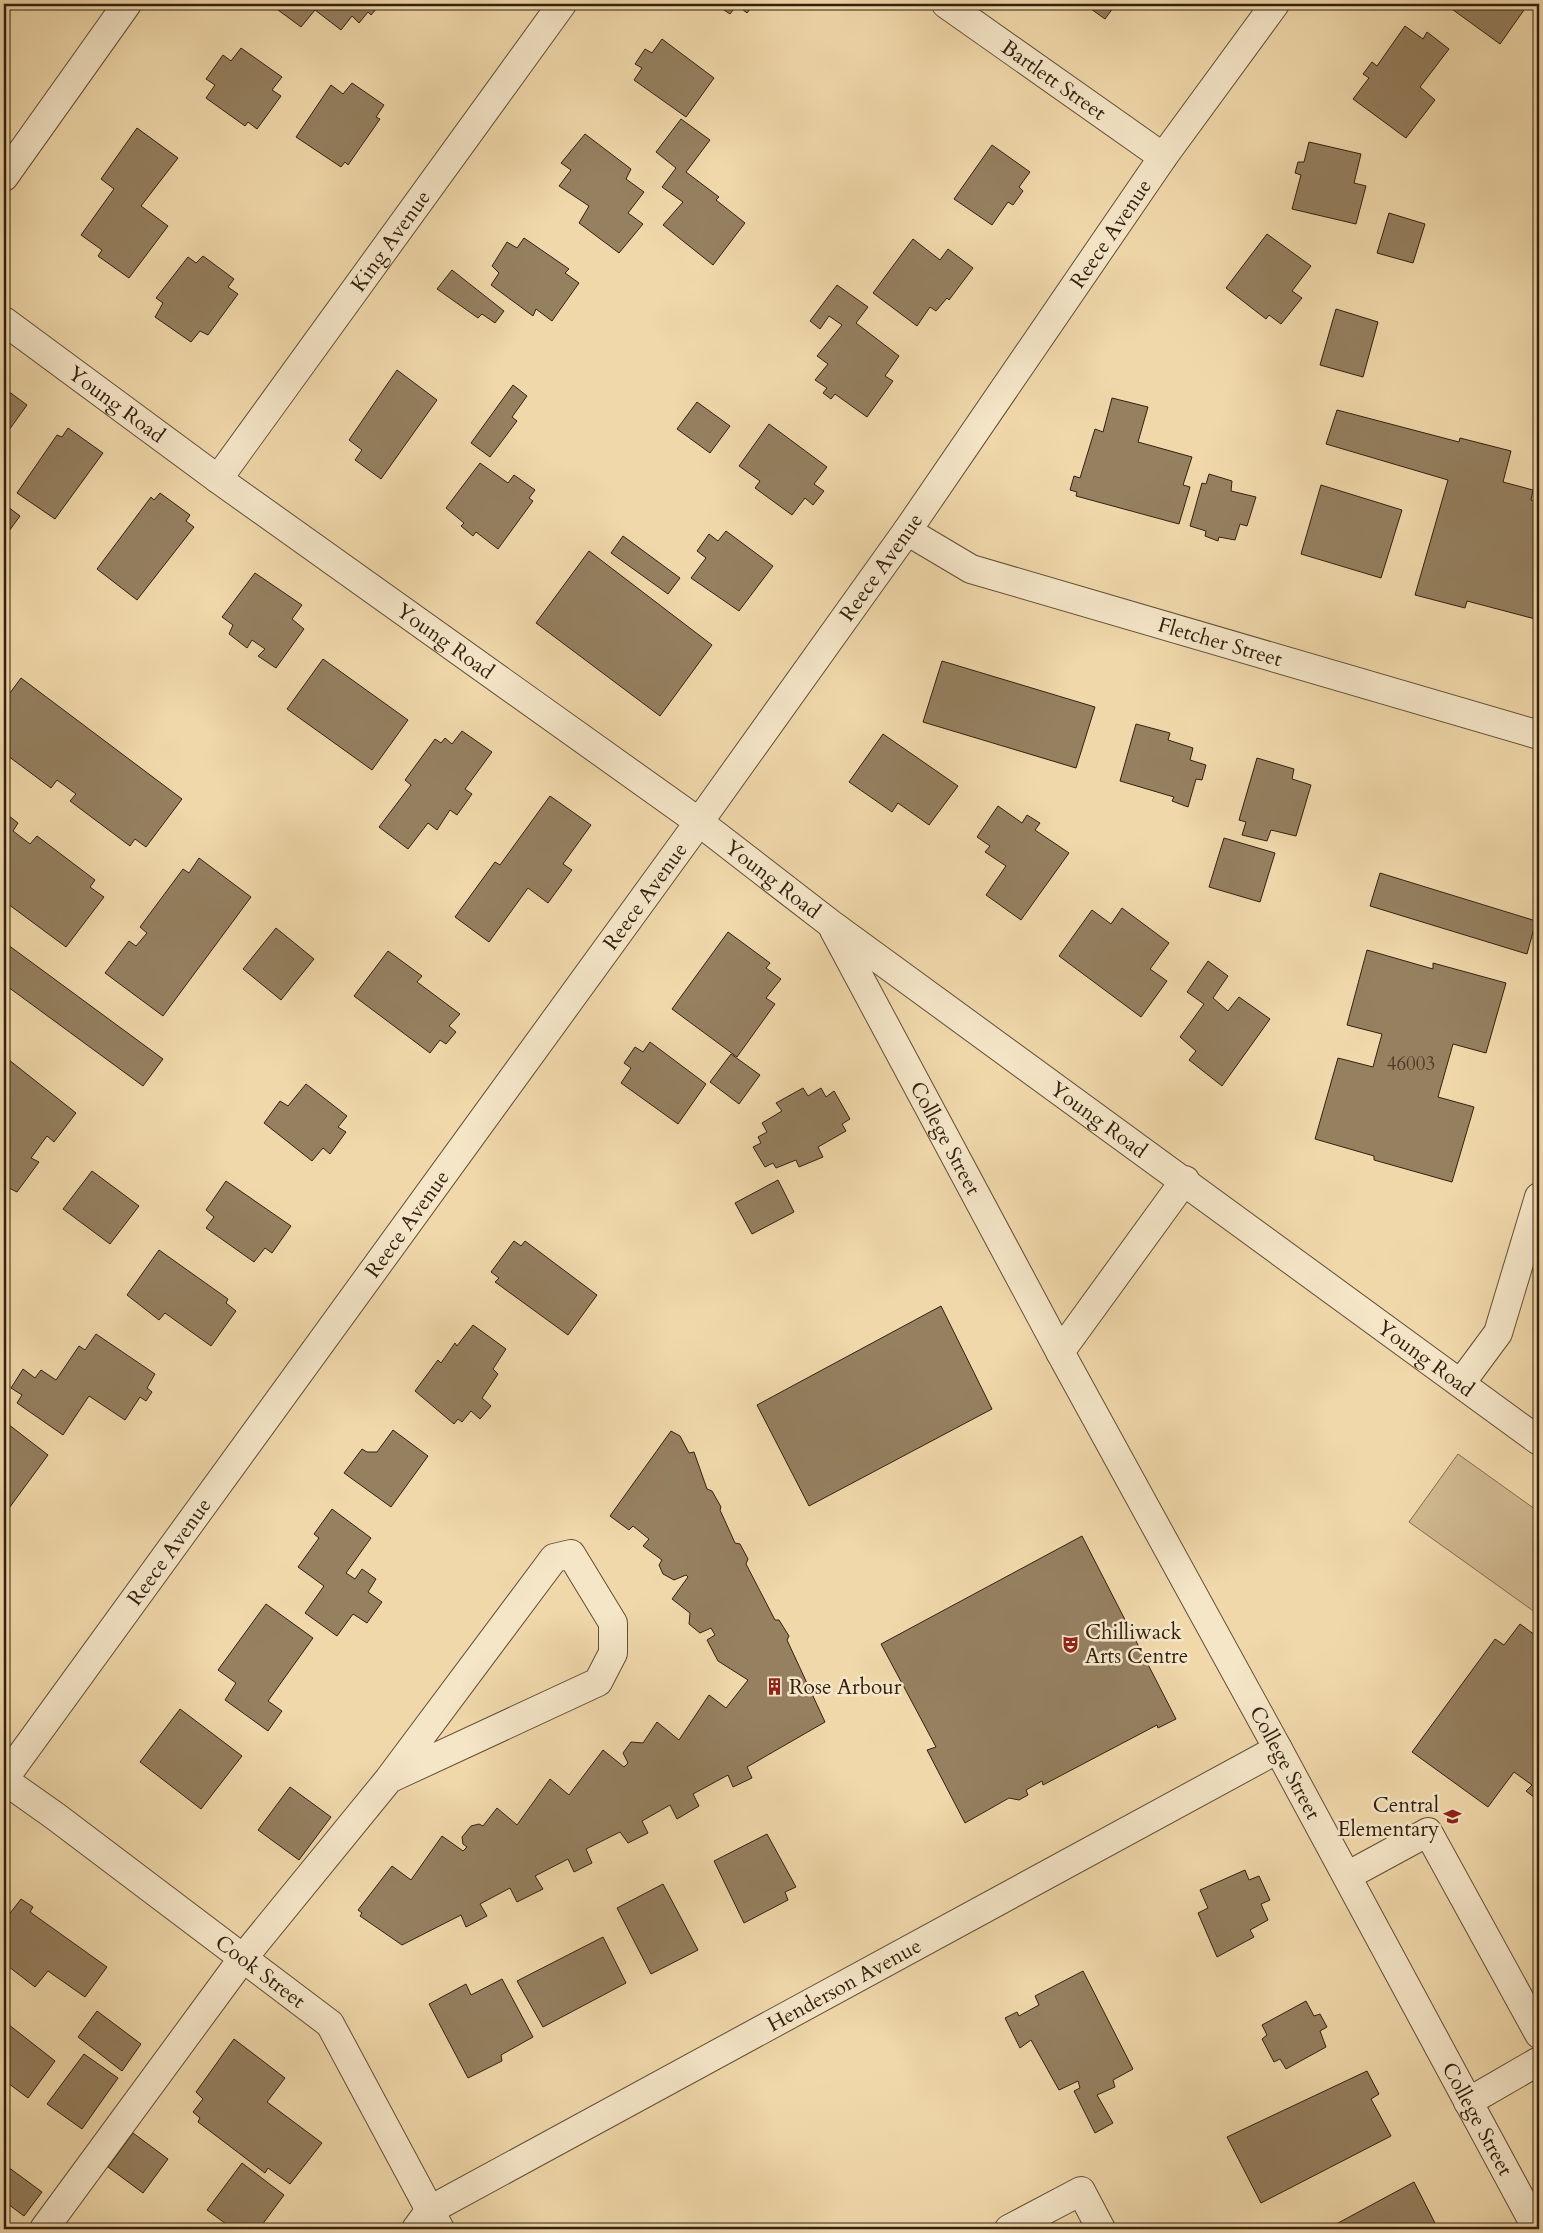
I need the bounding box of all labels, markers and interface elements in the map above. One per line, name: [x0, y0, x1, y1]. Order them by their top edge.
street label: Bartlett Street: [995, 33, 1112, 128]
street label: Reece Avenue: [1063, 173, 1159, 294]
street label: King Avenue: [344, 184, 438, 298]
street label: Young Road: [62, 359, 171, 450]
street label: Reece Avenue: [833, 508, 930, 627]
street label: Young Road: [390, 596, 500, 686]
street label: Fletcher Street: [1154, 610, 1286, 674]
street label: Young Road: [718, 833, 826, 926]
street label: Reece Avenue: [597, 837, 694, 956]
house number: 46003: [1387, 1051, 1435, 1077]
street label: Young Road: [1044, 1074, 1153, 1165]
street label: College Street: [903, 1076, 987, 1201]
street label: Reece Avenue: [359, 1165, 456, 1284]
street label: Young Road: [1371, 1313, 1480, 1404]
street label: Reece Avenue: [121, 1492, 218, 1612]
place label: Chilliwack Arts Centre: [1085, 1618, 1188, 1671]
theatre icon: Chilliwack Arts Centre: [1061, 1634, 1081, 1654]
place label: Rose Arbour: [789, 1673, 902, 1702]
building icon: Rose Arbour: [765, 1677, 785, 1697]
street label: College Street: [1242, 1701, 1328, 1825]
place label: Central Elementary: [1337, 1791, 1439, 1844]
school or university icon: Central Elementary: [1443, 1807, 1463, 1827]
street label: Cook Street: [209, 1928, 312, 2016]
street label: Henderson Avenue: [762, 1932, 927, 2039]
street label: College Street: [1435, 2057, 1520, 2182]

